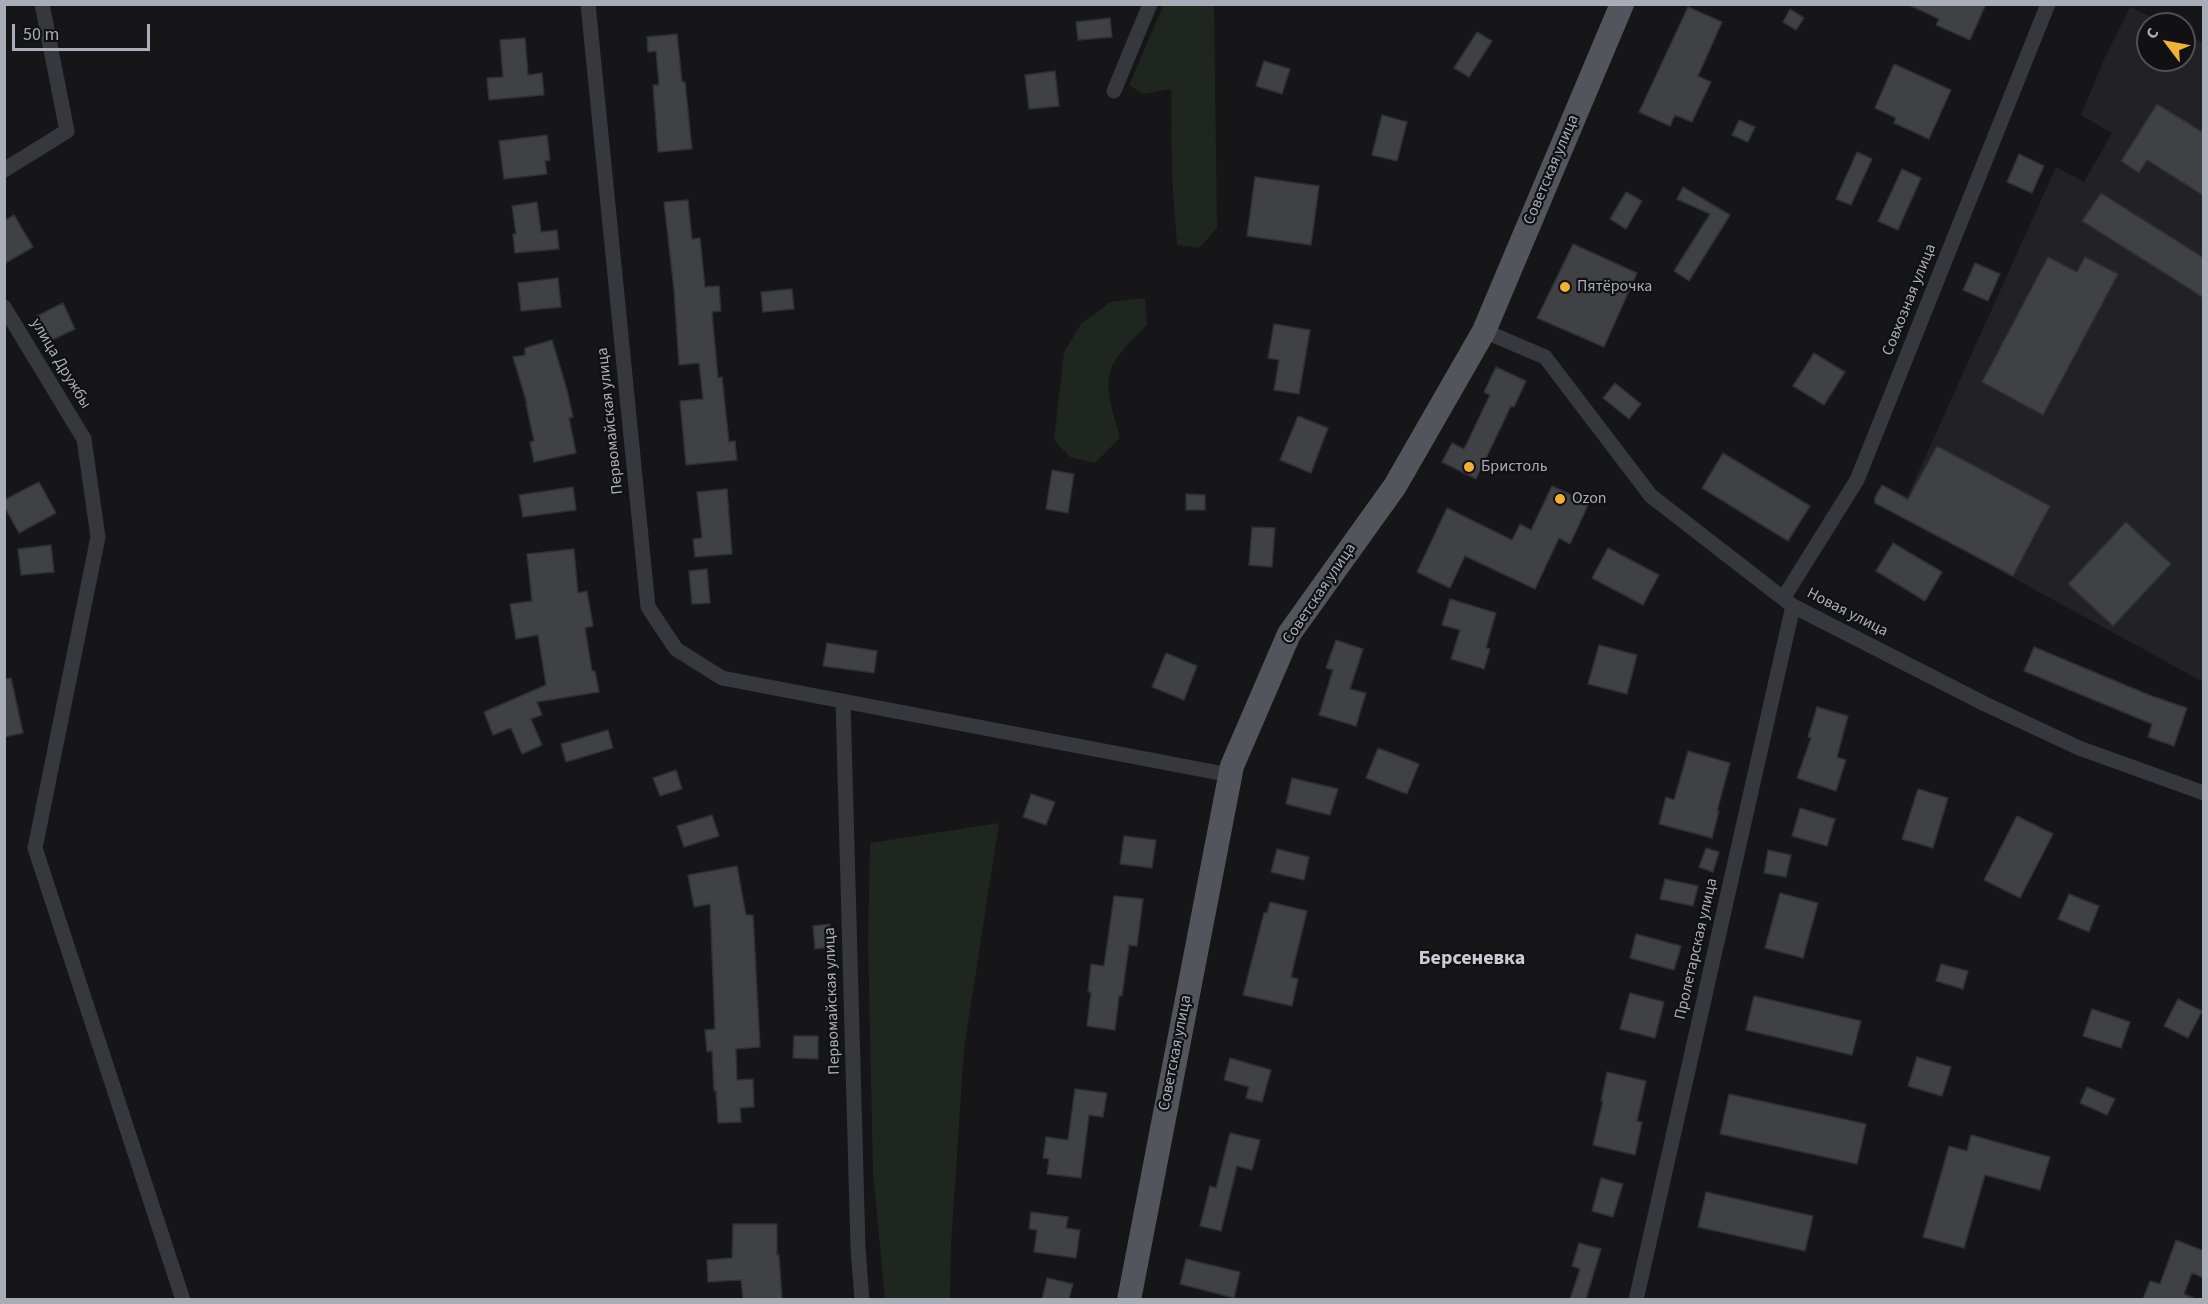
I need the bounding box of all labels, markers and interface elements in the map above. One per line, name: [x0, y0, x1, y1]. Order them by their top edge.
scale bar: [15, 12, 153, 50]
north arrow: [2136, 12, 2196, 72]
text: 50 m: [23, 22, 59, 47]
text: С: [2141, 24, 2164, 43]
street label: Советская улица: [1520, 112, 1584, 228]
street label: Совхозная улица: [1879, 241, 1941, 359]
place label: Пятёрочка: [1577, 277, 1652, 297]
marker: Пятёрочка: [1558, 280, 1572, 294]
street label: улица Дружбы: [25, 315, 95, 413]
street label: Первомайская улица: [594, 347, 628, 495]
place label: Бристоль: [1481, 457, 1548, 477]
marker: Бристоль: [1462, 460, 1476, 474]
place label: Ozon: [1572, 489, 1607, 509]
marker: Ozon: [1553, 492, 1567, 506]
street label: Советская улица: [1279, 540, 1361, 648]
street label: Новая улица: [1803, 584, 1891, 642]
street label: Пролетарская улица: [1671, 876, 1723, 1022]
street label: Первомайская улица: [821, 927, 845, 1075]
district label: Берсеневка: [1419, 948, 1525, 972]
street label: Советская улица: [1155, 994, 1197, 1112]

